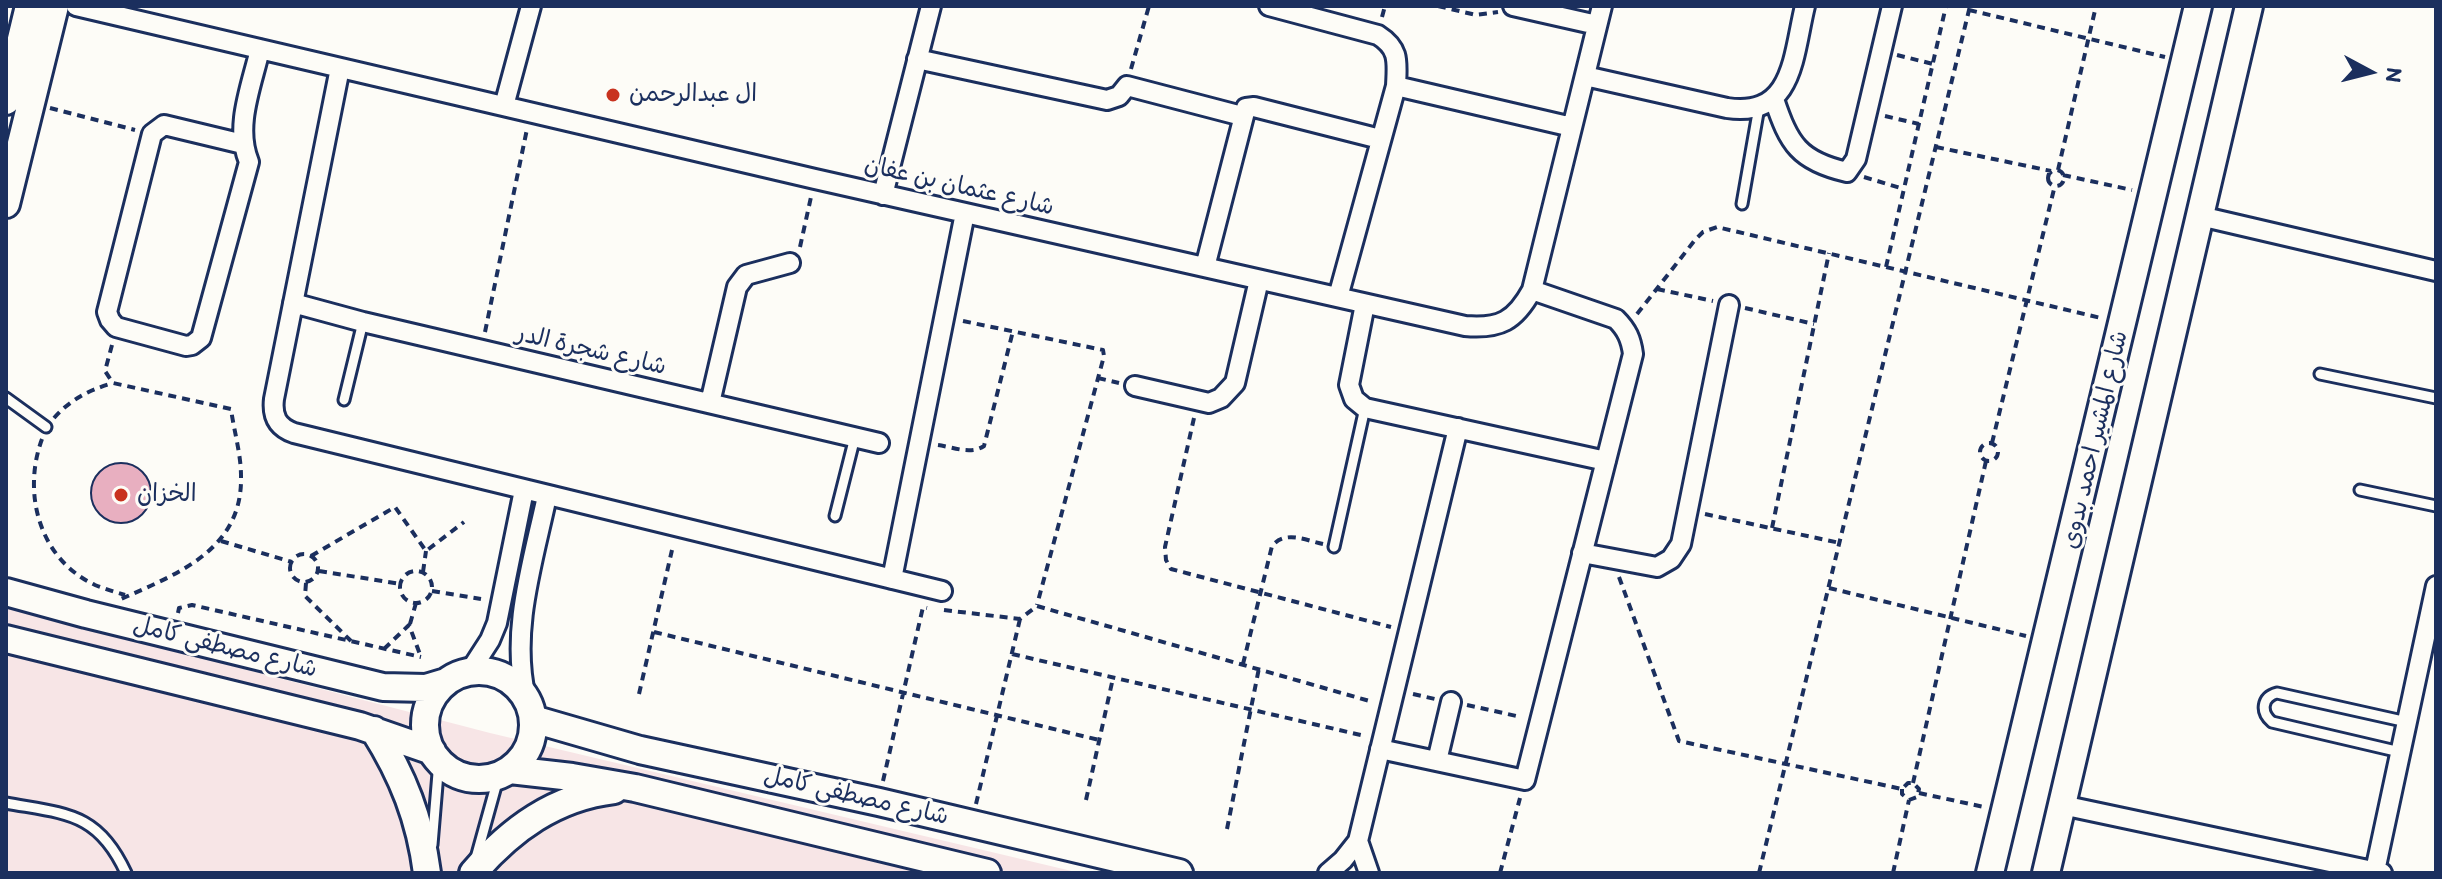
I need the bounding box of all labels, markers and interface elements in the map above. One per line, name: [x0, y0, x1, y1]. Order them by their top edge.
north arrow: [2330, 32, 2410, 112]
text: N: [2380, 66, 2409, 84]
place label: ال عبدالرحمن: [629, 81, 757, 109]
marker: ال عبدالرحمن: [604, 86, 622, 104]
street label: شارع عثمان بن عفان: [861, 151, 1057, 223]
street label: شارع شجرة الدر: [513, 320, 669, 382]
street label: شارع المشير احمد بدوى: [2057, 328, 2135, 552]
place label: الخزان: [137, 481, 197, 509]
marker: الخزان: [112, 486, 130, 504]
street label: شارع مصطفى كامل: [130, 611, 320, 685]
street label: شارع مصطفى كامل: [761, 762, 951, 832]

